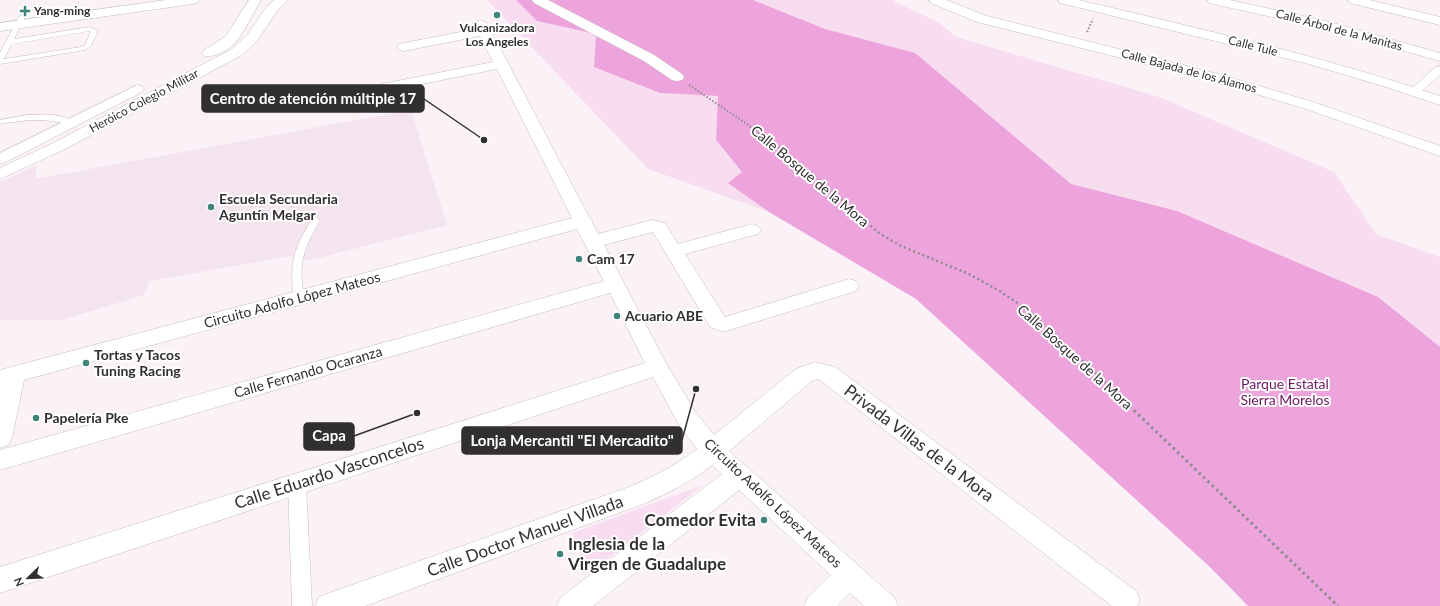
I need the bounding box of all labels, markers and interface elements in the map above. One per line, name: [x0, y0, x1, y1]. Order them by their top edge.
place label: Yang-ming: [33, 3, 91, 18]
marker: Yang-ming: [19, 5, 31, 17]
street label: Calle Árbol de la Manitas: [1274, 5, 1404, 54]
marker: Vulcanizadora Los Angeles: [492, 10, 502, 20]
place label: Vulcanizadora Los Angeles: [459, 20, 534, 49]
street label: Calle Tule: [1227, 32, 1279, 59]
street label: Calle Bajada de los Álamos: [1120, 45, 1259, 96]
street label: Heróico Colegio Militar: [86, 65, 202, 136]
callout: Centro de atención múltiple 17: [202, 85, 424, 112]
text: Centro de atención múltiple 17: [210, 89, 417, 107]
street label: Calle Bosque de la Mora: [748, 121, 873, 230]
place label: Escuela Secundaria Aguntín Melgar: [218, 190, 338, 223]
marker: Escuela Secundaria Aguntín Melgar: [206, 202, 216, 212]
place label: Cam 17: [587, 250, 635, 267]
marker: Cam 17: [574, 254, 584, 264]
street label: Circuito Adolfo López Mateos: [202, 268, 382, 331]
street label: Calle Bosque de la Mora: [1014, 301, 1136, 413]
place label: Acuario ABE: [624, 307, 703, 324]
marker: Acuario ABE: [612, 311, 622, 321]
street label: Calle Fernando Ocaranza: [232, 342, 384, 401]
place label: Tortas y Tacos Tuning Racing: [94, 346, 181, 379]
marker: Tortas y Tacos Tuning Racing: [81, 358, 91, 368]
park label: Parque Estatal Sierra Morelos: [1240, 375, 1330, 408]
street label: Privada Villas de la Mora: [840, 379, 998, 506]
place label: Papelería Pke: [44, 409, 129, 426]
marker: Papelería Pke: [31, 413, 41, 423]
callout: Capa: [304, 423, 354, 450]
text: Capa: [312, 426, 346, 444]
callout: Lonja Mercantil "El Mercadito": [462, 427, 682, 454]
text: Lonja Mercantil "El Mercadito": [470, 431, 674, 449]
street label: Calle Eduardo Vasconcelos: [231, 432, 426, 513]
street label: Circuito Adolfo López Mateos: [701, 434, 846, 571]
street label: Calle Doctor Manuel Villada: [424, 490, 626, 581]
place label: Comedor Evita: [645, 509, 756, 530]
marker: Comedor Evita: [759, 515, 769, 525]
place label: Inglesia de la Virgen de Guadalupe: [567, 533, 726, 574]
marker: Inglesia de la Virgen de Guadalupe: [555, 549, 565, 559]
north arrow: [8, 558, 48, 598]
text: N: [11, 576, 26, 589]

